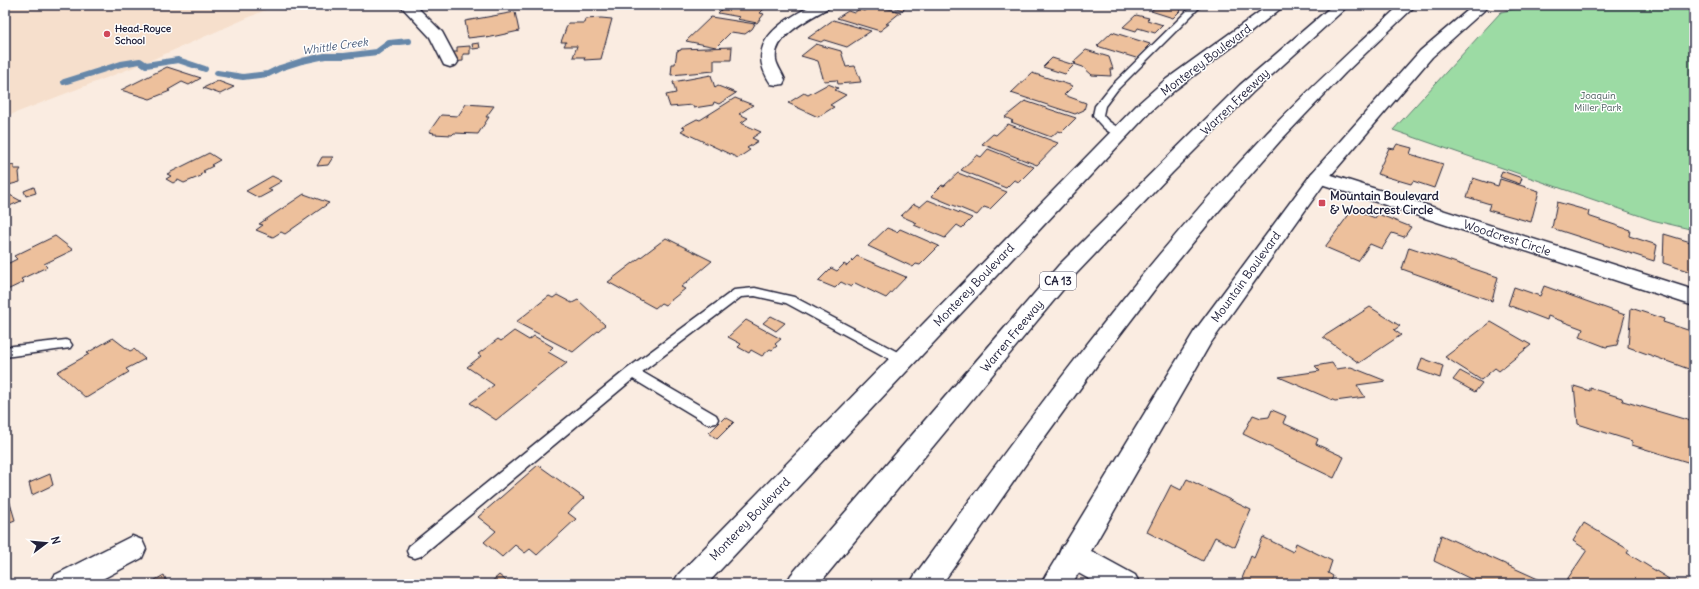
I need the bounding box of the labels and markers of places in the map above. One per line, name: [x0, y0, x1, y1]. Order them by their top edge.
place label: Head-Royce School: [115, 22, 172, 47]
marker: Head-Royce School: [102, 29, 112, 39]
place label: Mountain Boulevard & Woodcrest Circle: [1330, 188, 1439, 217]
marker: Mountain Boulevard & Woodcrest Circle: [1317, 198, 1327, 208]

